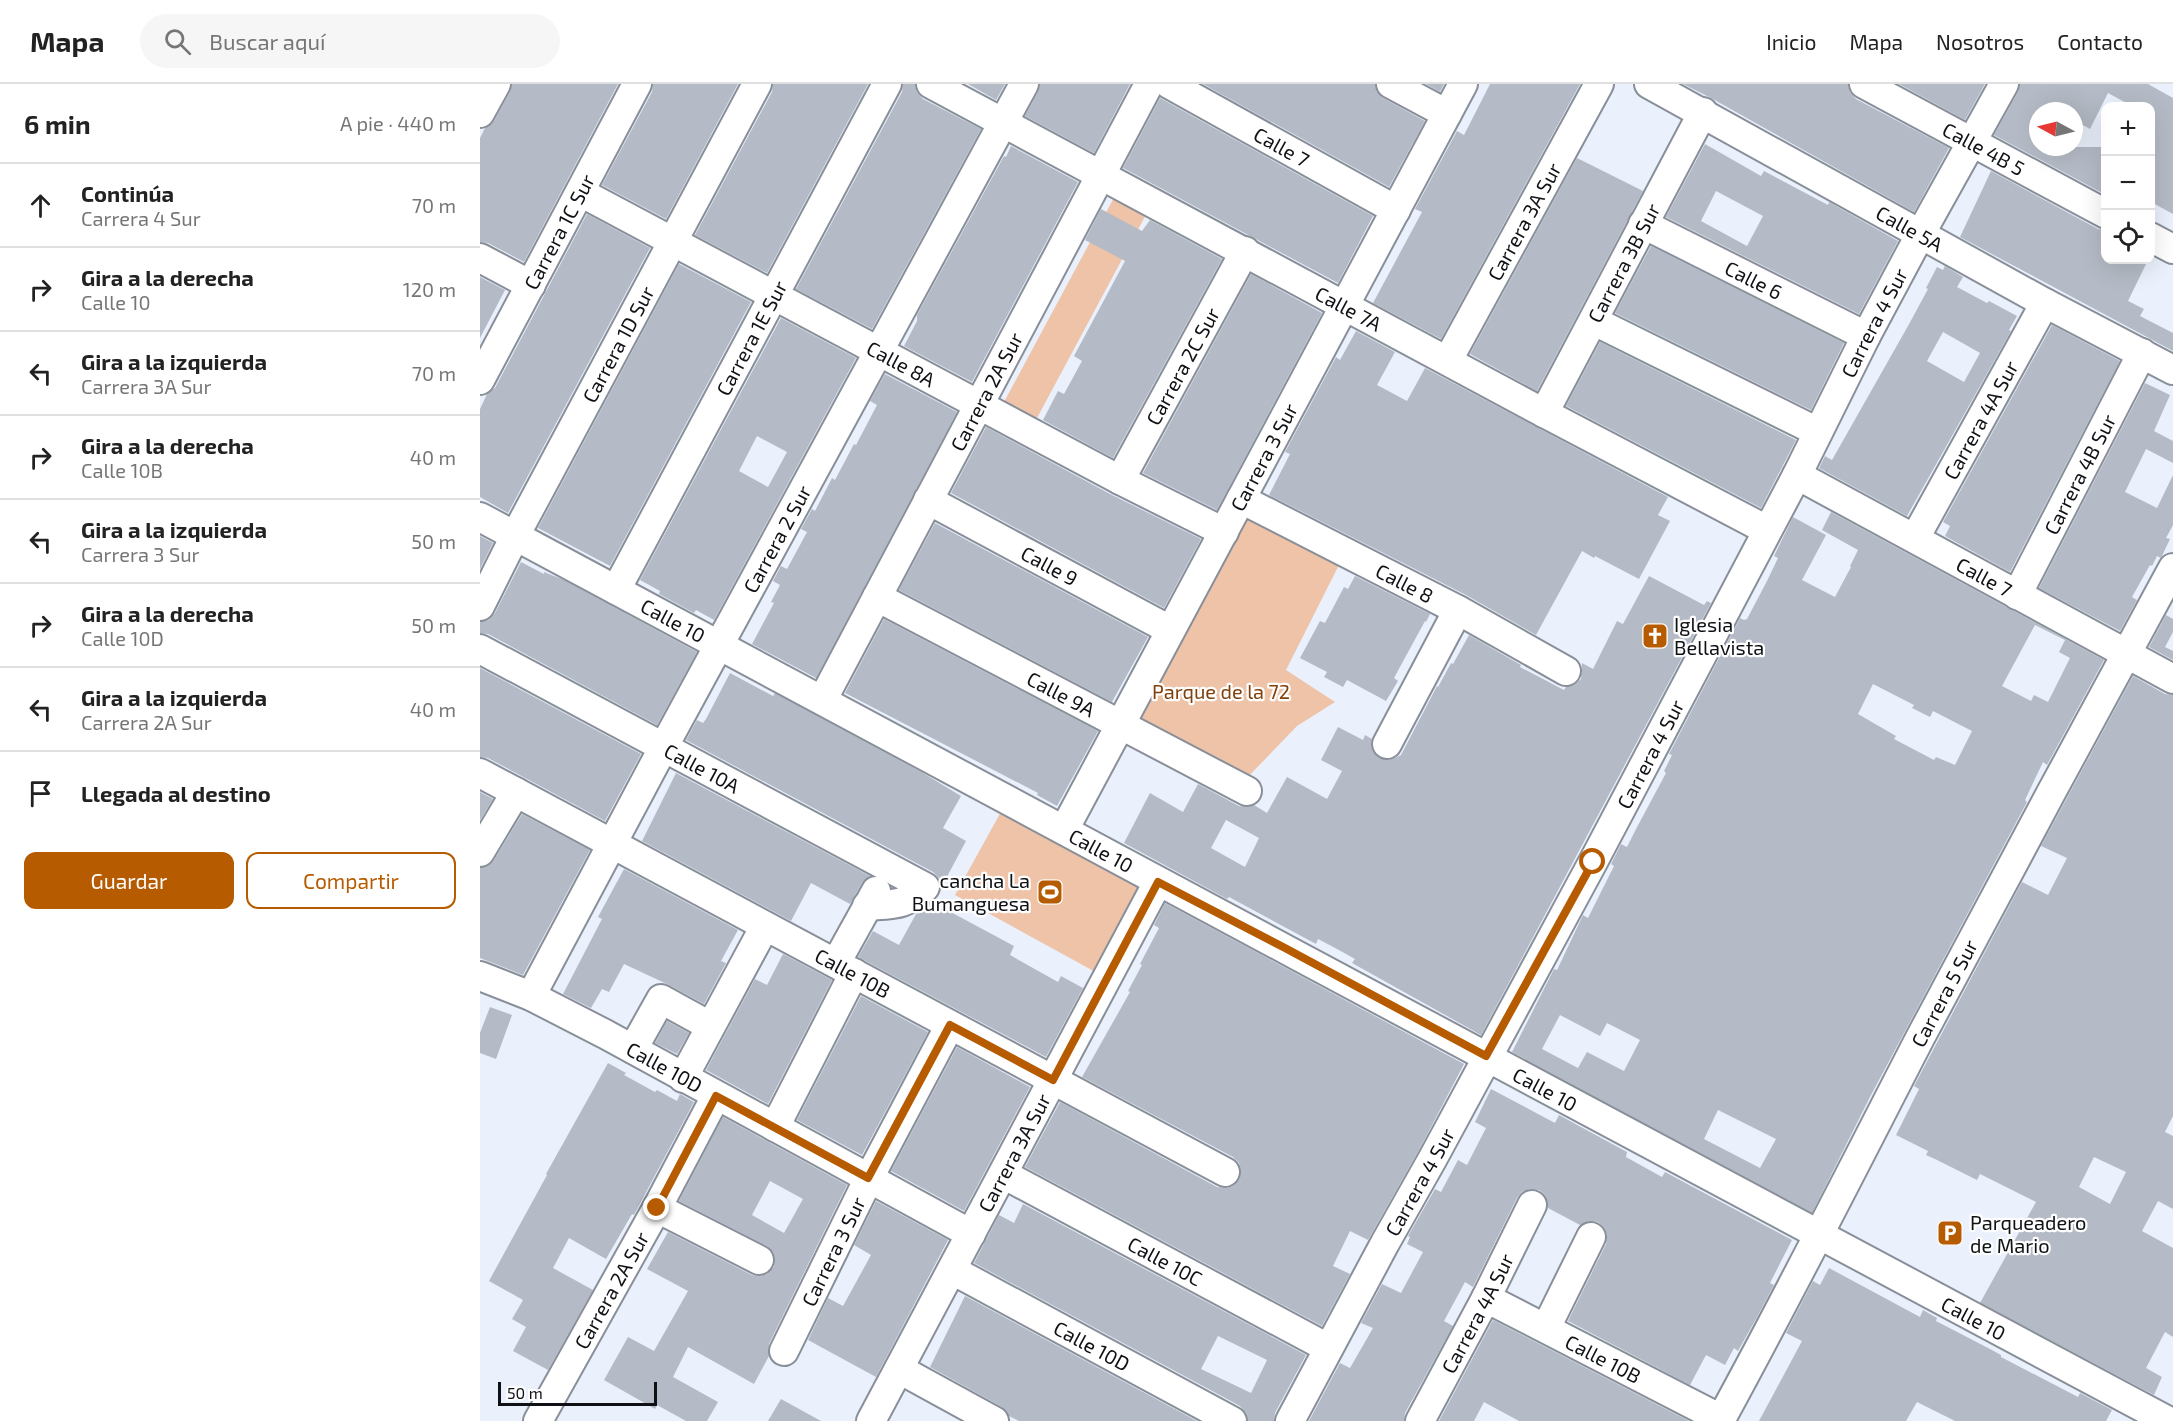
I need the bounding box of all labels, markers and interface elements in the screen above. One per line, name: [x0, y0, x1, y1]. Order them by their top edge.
search box: [140, 14, 560, 68]
text: Mapa: [30, 24, 104, 58]
icon: search: [161, 25, 194, 58]
text: Buscar aquí: [209, 28, 325, 54]
text: Inicio: [1766, 29, 1816, 54]
text: Mapa: [1849, 29, 1903, 54]
text: Nosotros: [1936, 29, 2024, 54]
text: Contacto: [2057, 29, 2143, 54]
north arrow: [2029, 102, 2083, 156]
map controls: [2101, 102, 2155, 264]
button: +: [2101, 102, 2155, 156]
text: 6 min: [24, 108, 91, 139]
text: A pie · 440 m: [340, 111, 456, 135]
street label: Calle 4B 5: [1939, 117, 2029, 180]
street label: Calle 7: [1250, 122, 1314, 172]
button: −: [2101, 156, 2155, 210]
street label: Carrera 3A Sur: [1482, 158, 1566, 284]
street label: Carrera 1C Sur: [518, 170, 599, 293]
text: Continúa: [81, 180, 174, 206]
icon: ahead: [24, 189, 57, 222]
text: 70 m: [412, 193, 456, 217]
street label: Carrera 3B Sur: [1582, 199, 1665, 326]
street label: Calle 5A: [1872, 200, 1948, 257]
text: Carrera 4 Sur: [81, 206, 201, 230]
button: locate: [2101, 210, 2155, 264]
street label: Calle 6: [1721, 255, 1786, 304]
text: Gira a la derecha: [81, 264, 254, 290]
street label: Carrera 4 Sur: [1835, 264, 1912, 381]
icon: right: [24, 273, 57, 306]
street label: Carrera 1E Sur: [711, 276, 792, 399]
text: 120 m: [403, 277, 456, 301]
street label: Calle 7A: [1311, 281, 1386, 336]
street label: Carrera 1D Sur: [577, 282, 659, 406]
text: Calle 10: [81, 290, 150, 314]
street label: Carrera 2C Sur: [1141, 303, 1224, 429]
street label: Carrera 2A Sur: [945, 328, 1027, 455]
street label: Calle 8A: [863, 335, 940, 392]
text: Gira a la izquierda: [81, 348, 267, 374]
street label: Carrera 4A Sur: [1938, 356, 2023, 483]
icon: left: [24, 357, 57, 390]
text: 70 m: [412, 361, 456, 385]
text: Carrera 3A Sur: [81, 374, 212, 398]
street label: Carrera 3 Sur: [1225, 399, 1302, 515]
street label: Carrera 4B Sur: [2038, 410, 2120, 538]
text: Gira a la derecha: [81, 432, 254, 458]
icon: right: [24, 441, 57, 474]
text: 40 m: [410, 445, 456, 469]
text: Calle 10B: [81, 458, 163, 482]
street label: Carrera 2 Sur: [738, 481, 816, 597]
text: Gira a la izquierda: [81, 516, 267, 542]
icon: left: [24, 525, 57, 558]
text: 50 m: [411, 529, 456, 553]
street label: Calle 9: [1017, 540, 1082, 590]
text: Carrera 3 Sur: [81, 542, 200, 566]
street label: Calle 7: [1952, 552, 2016, 601]
street label: Calle 8: [1372, 558, 1438, 608]
street label: Calle 10: [637, 593, 709, 647]
text: Gira a la derecha: [81, 600, 254, 626]
icon: right: [24, 609, 57, 642]
place label: Iglesia Bellavista: [1674, 612, 1764, 659]
text: 50 m: [411, 613, 456, 637]
church icon: Iglesia Bellavista: [1640, 621, 1670, 651]
text: Calle 10D: [81, 626, 164, 650]
street label: Calle 9A: [1023, 666, 1100, 722]
park label: Parque de la 72: [1152, 679, 1290, 703]
text: Gira a la izquierda: [81, 684, 267, 710]
icon: left: [24, 693, 57, 726]
street label: Carrera 4 Sur: [1611, 695, 1689, 813]
text: 40 m: [410, 697, 456, 721]
text: Carrera 2A Sur: [81, 710, 212, 734]
street label: Calle 10A: [660, 738, 745, 798]
icon: arrive: [24, 777, 57, 810]
text: Llegada al destino: [81, 780, 271, 806]
street label: Calle 10: [1065, 823, 1138, 877]
route start: [1579, 848, 1605, 874]
button: Guardar: [24, 852, 234, 909]
button: Compartir: [246, 852, 456, 909]
place label: cancha La Bumanguesa: [912, 868, 1030, 915]
sports icon: cancha La Bumanguesa: [1035, 877, 1065, 907]
street label: Carrera 5 Sur: [1906, 935, 1982, 1051]
street label: Calle 10B: [811, 943, 895, 1003]
street label: Calle 10D: [623, 1036, 707, 1097]
street label: Calle 10: [1509, 1062, 1582, 1116]
street label: Carrera 3A Sur: [973, 1089, 1055, 1216]
street label: Carrera 4 Sur: [1380, 1124, 1459, 1240]
street label: Carrera 3 Sur: [796, 1193, 870, 1310]
route end: [643, 1194, 669, 1220]
place label: Parqueadero de Mario: [1970, 1210, 2086, 1257]
parking icon: Parqueadero de Mario: [1935, 1218, 1965, 1248]
street label: Carrera 2A Sur: [569, 1227, 654, 1353]
street label: Calle 10C: [1124, 1231, 1207, 1291]
street label: Carrera 4A Sur: [1436, 1249, 1518, 1377]
street label: Calle 10: [1937, 1291, 2010, 1345]
street label: Calle 10D: [1050, 1315, 1134, 1376]
street label: Calle 10B: [1561, 1329, 1645, 1388]
scale bar: [498, 1379, 657, 1406]
text: 50 m: [507, 1383, 543, 1402]

